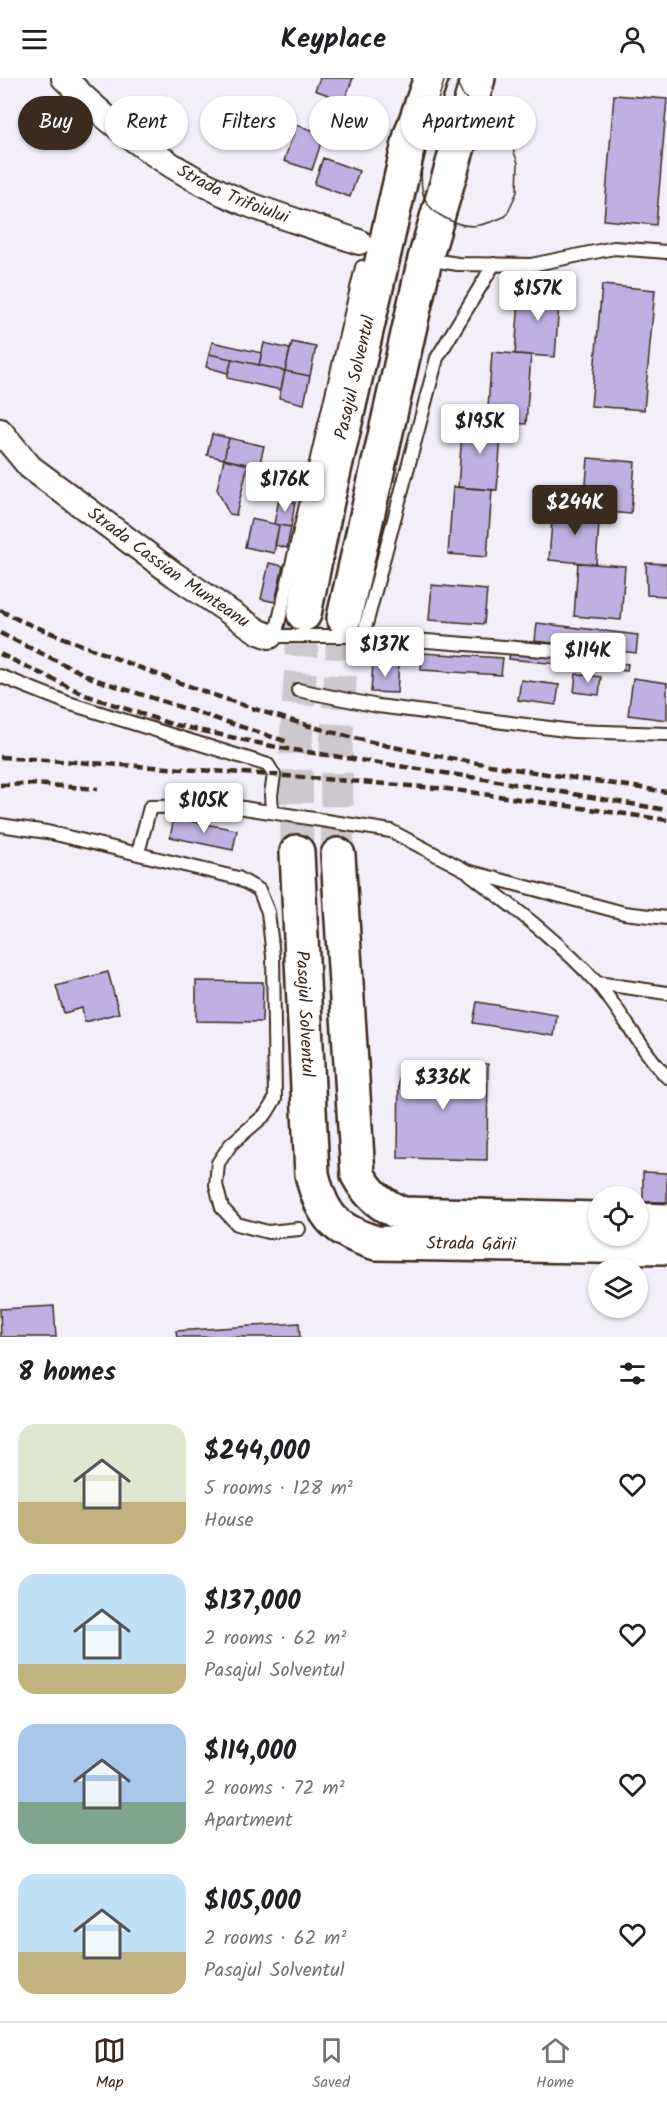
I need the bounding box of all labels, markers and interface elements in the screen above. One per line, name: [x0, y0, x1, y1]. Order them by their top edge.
text: Keyplace: [281, 18, 386, 61]
icon: menu: [18, 23, 51, 56]
icon: person: [616, 23, 649, 56]
chip: Buy: [18, 96, 93, 150]
chip: Rent: [105, 96, 188, 150]
chip: Filters: [200, 96, 297, 150]
chip: New: [309, 96, 389, 150]
chip: Apartment: [401, 96, 536, 150]
street label: Strada Trifoiului: [171, 157, 294, 232]
pin: $157K: [496, 271, 580, 322]
text: $157K: [513, 274, 563, 306]
street label: Pasajul Solventul: [327, 312, 384, 443]
pin: $195K: [438, 404, 522, 455]
text: $195K: [455, 407, 505, 439]
pin: $176K: [243, 462, 327, 513]
text: $176K: [260, 465, 310, 497]
pin: $244K: [533, 485, 617, 536]
text: $244K: [546, 488, 604, 520]
street label: Strada Cassian Munteanu: [81, 500, 256, 636]
pin: $137K: [343, 627, 427, 678]
text: $137K: [360, 630, 410, 662]
pin: $114K: [546, 633, 630, 684]
text: $114K: [565, 636, 611, 668]
pin: $105K: [162, 783, 246, 834]
text: $105K: [179, 786, 229, 818]
street label: Pasajul Solventul: [287, 950, 322, 1078]
pin: $336K: [401, 1060, 485, 1111]
text: $336K: [415, 1063, 471, 1095]
map controls: [588, 1186, 648, 1318]
button: locate: [588, 1186, 648, 1246]
street label: Strada Gării: [426, 1229, 517, 1259]
button: layers: [588, 1258, 648, 1318]
text: 8 homes: [18, 1352, 116, 1394]
icon: filters: [616, 1357, 649, 1390]
text: $244,000: [204, 1431, 310, 1473]
icon: home: [66, 1448, 138, 1520]
icon: heart: [616, 1468, 649, 1501]
text: 5 rooms · 128 m²: [204, 1473, 353, 1505]
text: House: [204, 1505, 254, 1537]
text: $137,000: [204, 1581, 301, 1623]
icon: home: [66, 1598, 138, 1670]
icon: heart: [616, 1618, 649, 1651]
text: 2 rooms · 62 m²: [204, 1623, 346, 1655]
text: Pasajul Solventul: [204, 1655, 345, 1687]
text: $114,000: [204, 1731, 296, 1773]
icon: home: [66, 1748, 138, 1820]
icon: heart: [616, 1768, 649, 1801]
text: 2 rooms · 72 m²: [204, 1773, 345, 1805]
text: Apartment: [204, 1805, 293, 1837]
text: $105,000: [204, 1881, 301, 1923]
icon: home: [66, 1898, 138, 1970]
icon: heart: [616, 1918, 649, 1951]
text: 2 rooms · 62 m²: [204, 1923, 346, 1955]
text: Pasajul Solventul: [204, 1955, 345, 1987]
tab: Map: [93, 2034, 126, 2095]
tab: Saved: [312, 2034, 350, 2095]
tab: Home: [536, 2034, 574, 2095]

